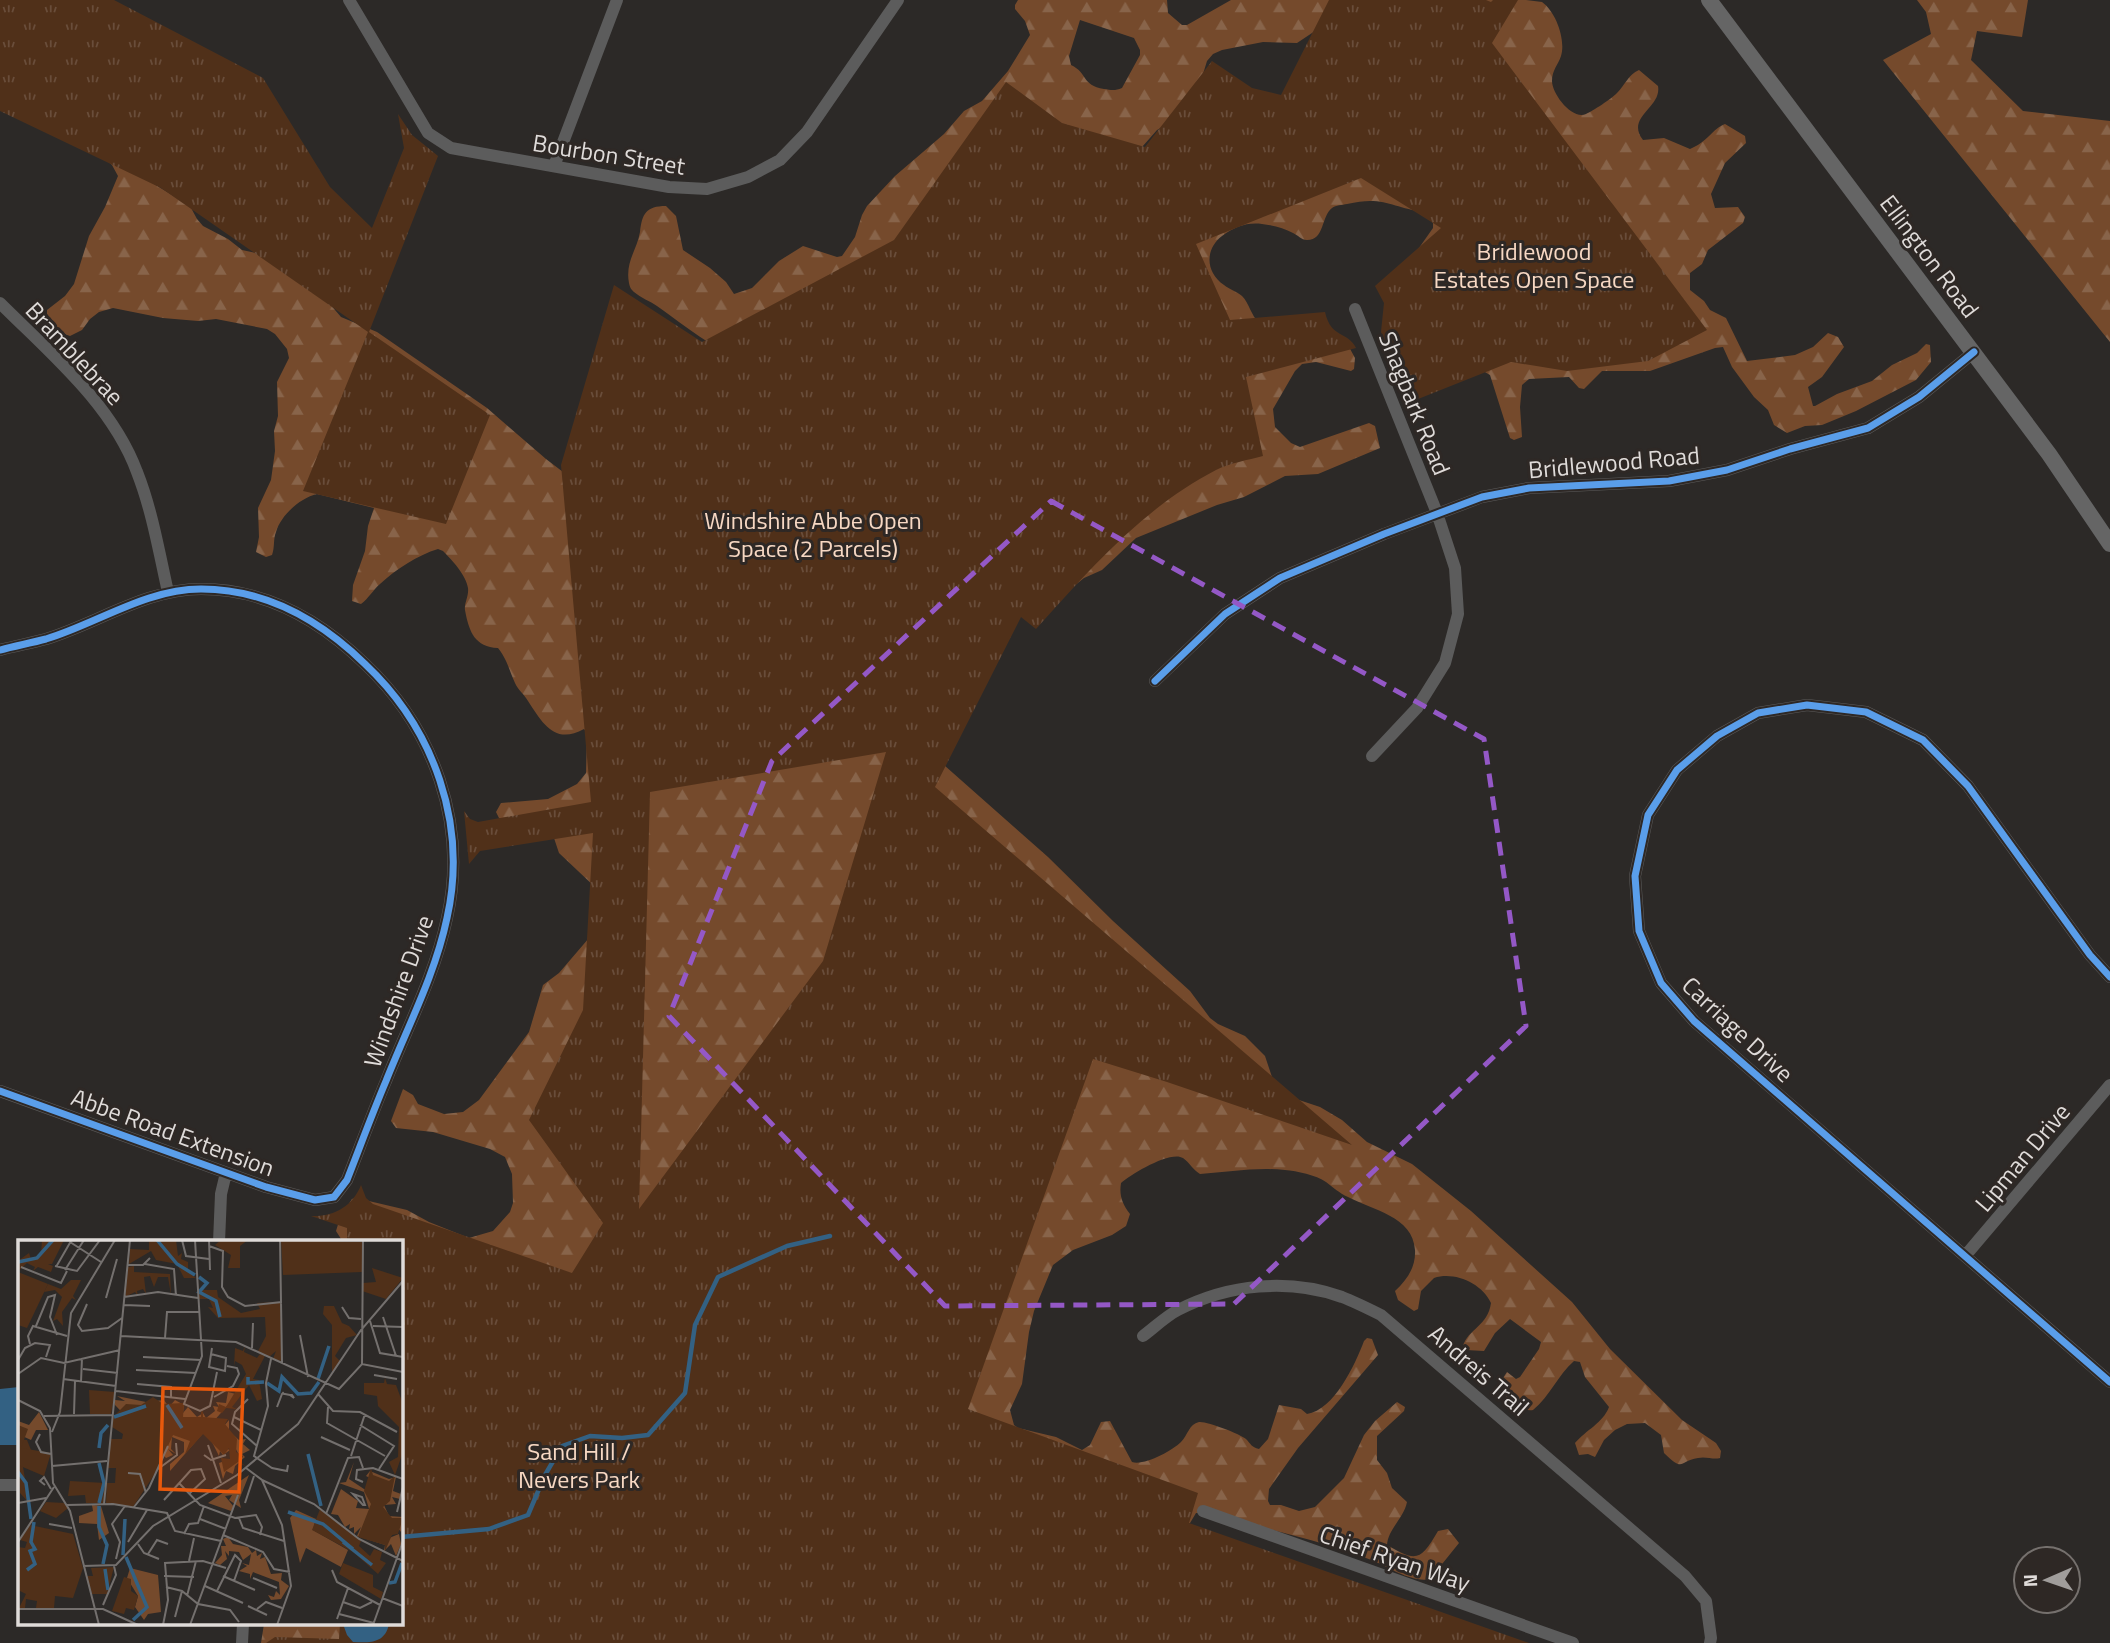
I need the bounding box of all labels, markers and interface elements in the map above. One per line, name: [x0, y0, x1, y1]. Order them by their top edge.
street label: Bourbon Street: [530, 124, 688, 184]
street label: Ellington Road: [1872, 187, 1988, 325]
park label: Bridlewood Estates Open Space: [1434, 233, 1634, 297]
street label: Bramblebrae: [17, 293, 133, 413]
street label: Shagbark Road: [1370, 326, 1460, 480]
street label: Bridlewood Road: [1527, 437, 1701, 487]
park label: Windshire Abbe Open Space (2 Parcels): [704, 502, 922, 566]
street label: Windshire Drive: [354, 910, 442, 1072]
street label: Carriage Drive: [1674, 968, 1802, 1090]
street label: Abbe Road Extension: [66, 1079, 280, 1185]
street label: Lipman Drive: [1966, 1095, 2078, 1219]
inset map: [18, 1240, 402, 1626]
street label: Andreis Trail: [1421, 1316, 1537, 1424]
park label: Sand Hill / Nevers Park: [518, 1433, 641, 1497]
street label: Chief Ryan Way: [1315, 1515, 1476, 1601]
north arrow: [2012, 1545, 2082, 1615]
text: N: [2015, 1574, 2044, 1588]

